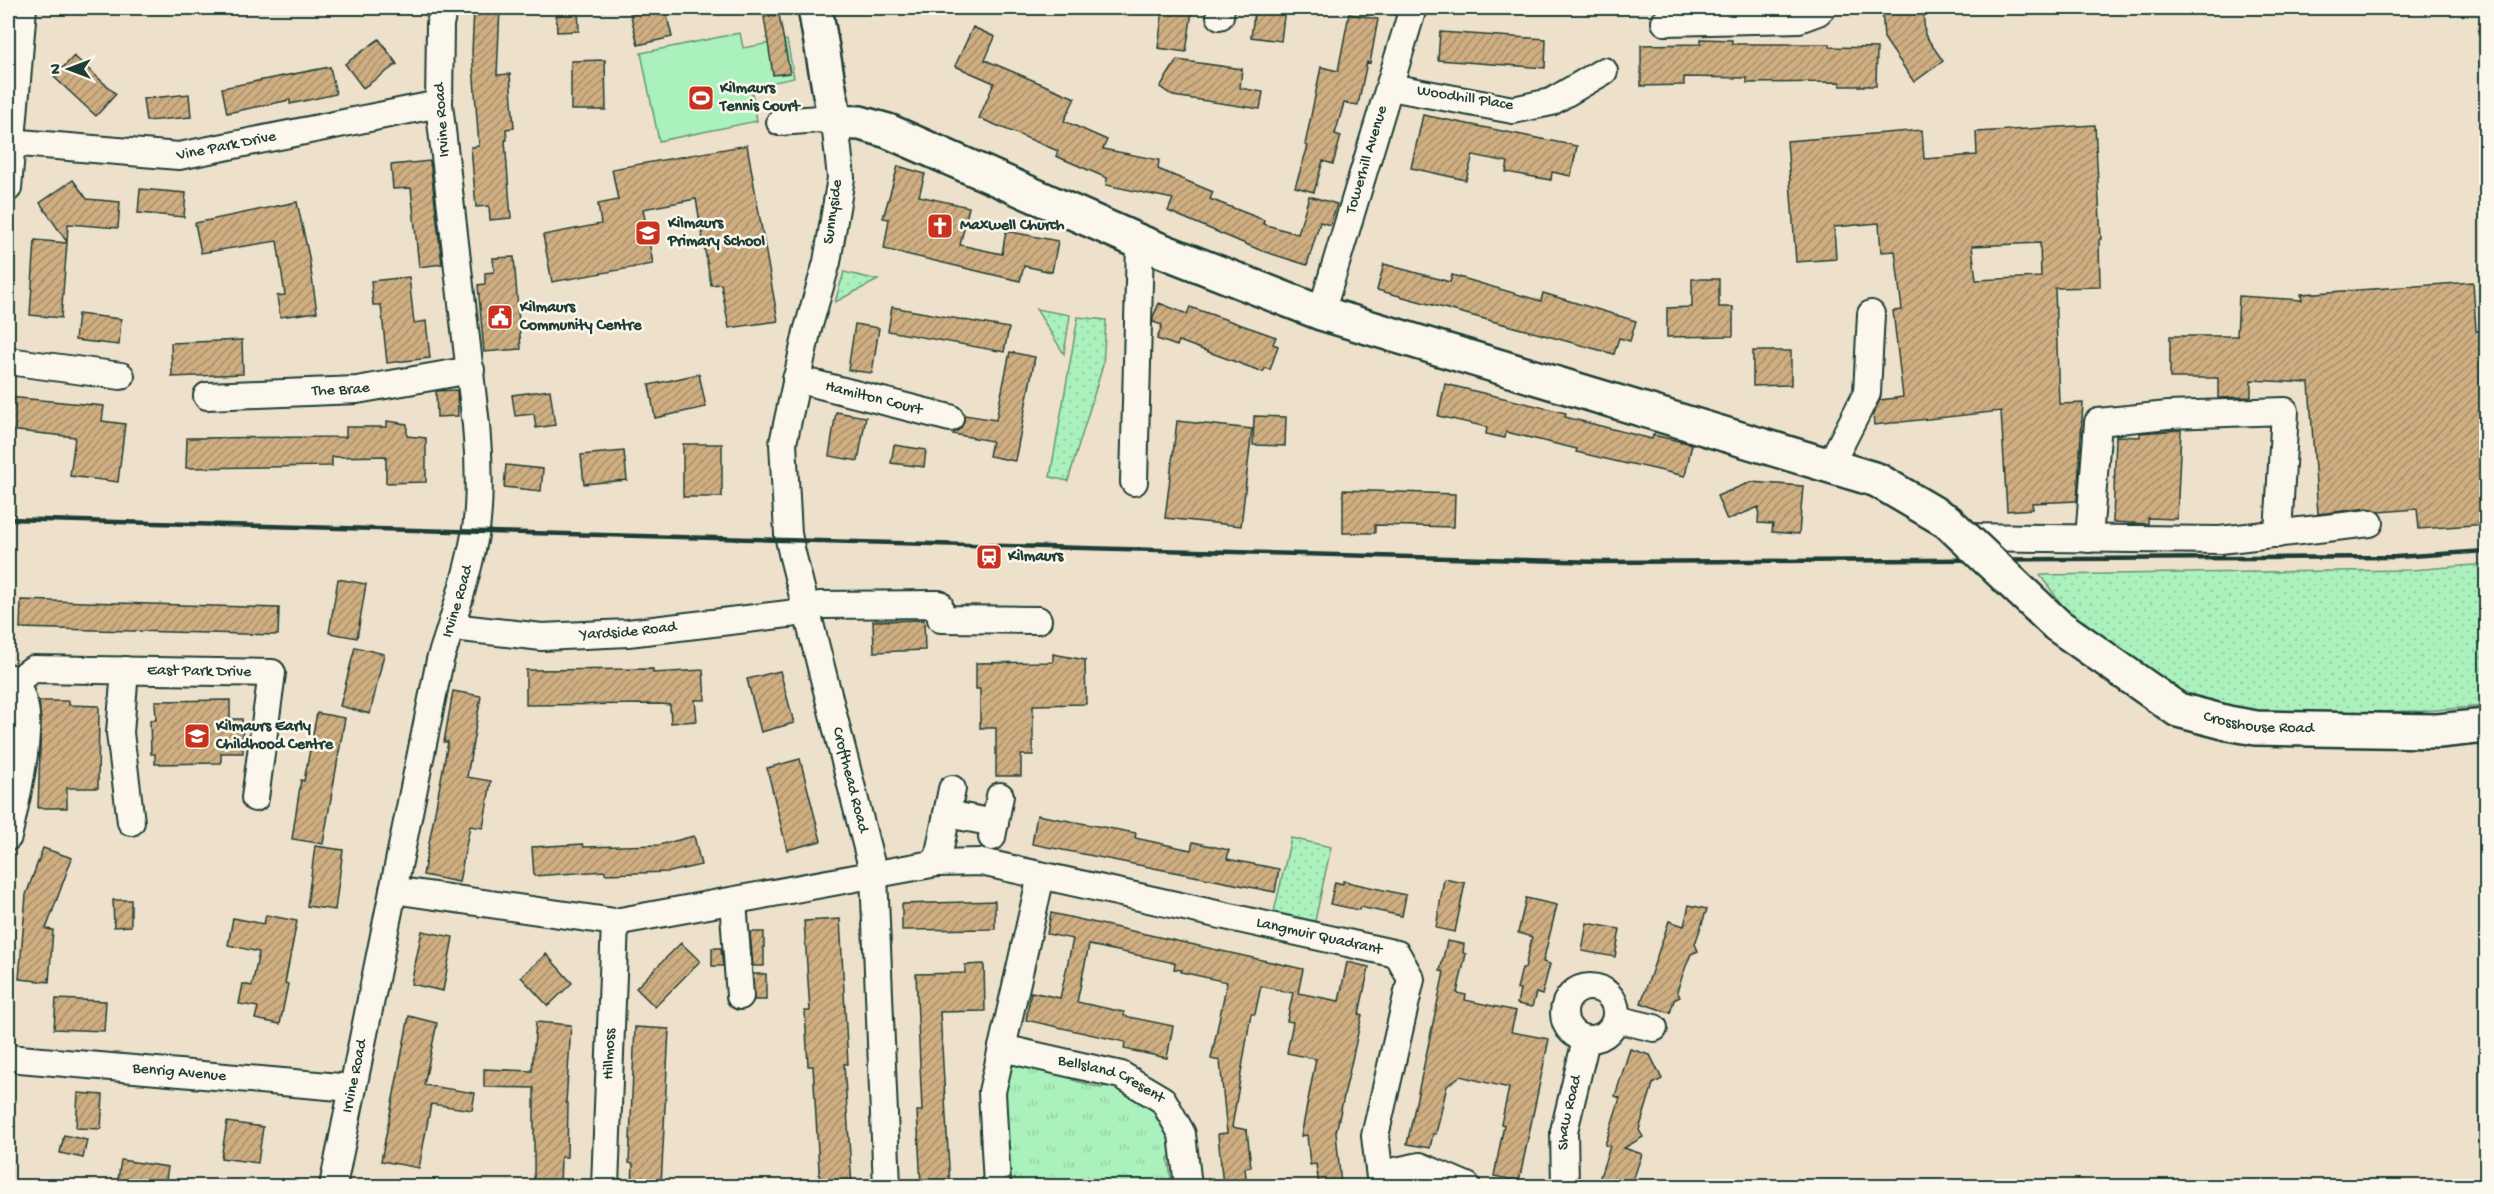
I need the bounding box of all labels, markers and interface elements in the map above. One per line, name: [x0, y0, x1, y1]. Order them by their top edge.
north arrow: [39, 39, 99, 99]
text: N: [48, 63, 67, 74]
street label: Irvine Road: [431, 80, 455, 158]
place label: Kilmaurs Tennis Court: [718, 80, 801, 117]
street label: Woodhill Place: [1415, 82, 1515, 116]
sports icon: Kilmaurs Tennis Court: [686, 83, 716, 113]
street label: Towerhill Avenue: [1342, 103, 1393, 217]
street label: Vine Park Drive: [174, 127, 279, 166]
street label: Sunnyside: [820, 178, 848, 246]
church icon: Maxwell Church: [925, 211, 955, 241]
place label: Kilmaurs Primary School: [667, 215, 766, 252]
place label: Maxwell Church: [960, 217, 1065, 236]
school or university icon: Kilmaurs Primary School: [633, 218, 663, 248]
place label: Kilmaurs Community Centre: [519, 299, 642, 336]
public building icon: Kilmaurs Community Centre: [485, 302, 515, 332]
street label: Hamilton Court: [823, 377, 925, 420]
street label: The Brae: [311, 378, 372, 401]
station icon: Kilmaurs: [974, 542, 1004, 572]
place label: Kilmaurs: [1007, 548, 1064, 567]
street label: Irvine Road: [438, 562, 478, 640]
street label: Yardside Road: [577, 618, 679, 645]
street label: East Park Drive: [147, 661, 252, 682]
street label: Crosshouse Road: [2201, 707, 2316, 738]
place label: Kilmaurs Early Childhood Centre: [215, 718, 334, 755]
school or university icon: Kilmaurs Early Childhood Centre: [182, 721, 212, 751]
street label: Crofthead Road: [827, 725, 873, 836]
street label: Langmuir Quadrant: [1254, 914, 1385, 960]
street label: Hillmoss: [600, 1027, 620, 1080]
street label: Irvine Road: [339, 1036, 372, 1115]
street label: Bellsland Cresent: [1055, 1051, 1169, 1109]
street label: Benrig Avenue: [131, 1059, 228, 1087]
street label: Shaw Road: [1554, 1072, 1587, 1150]

